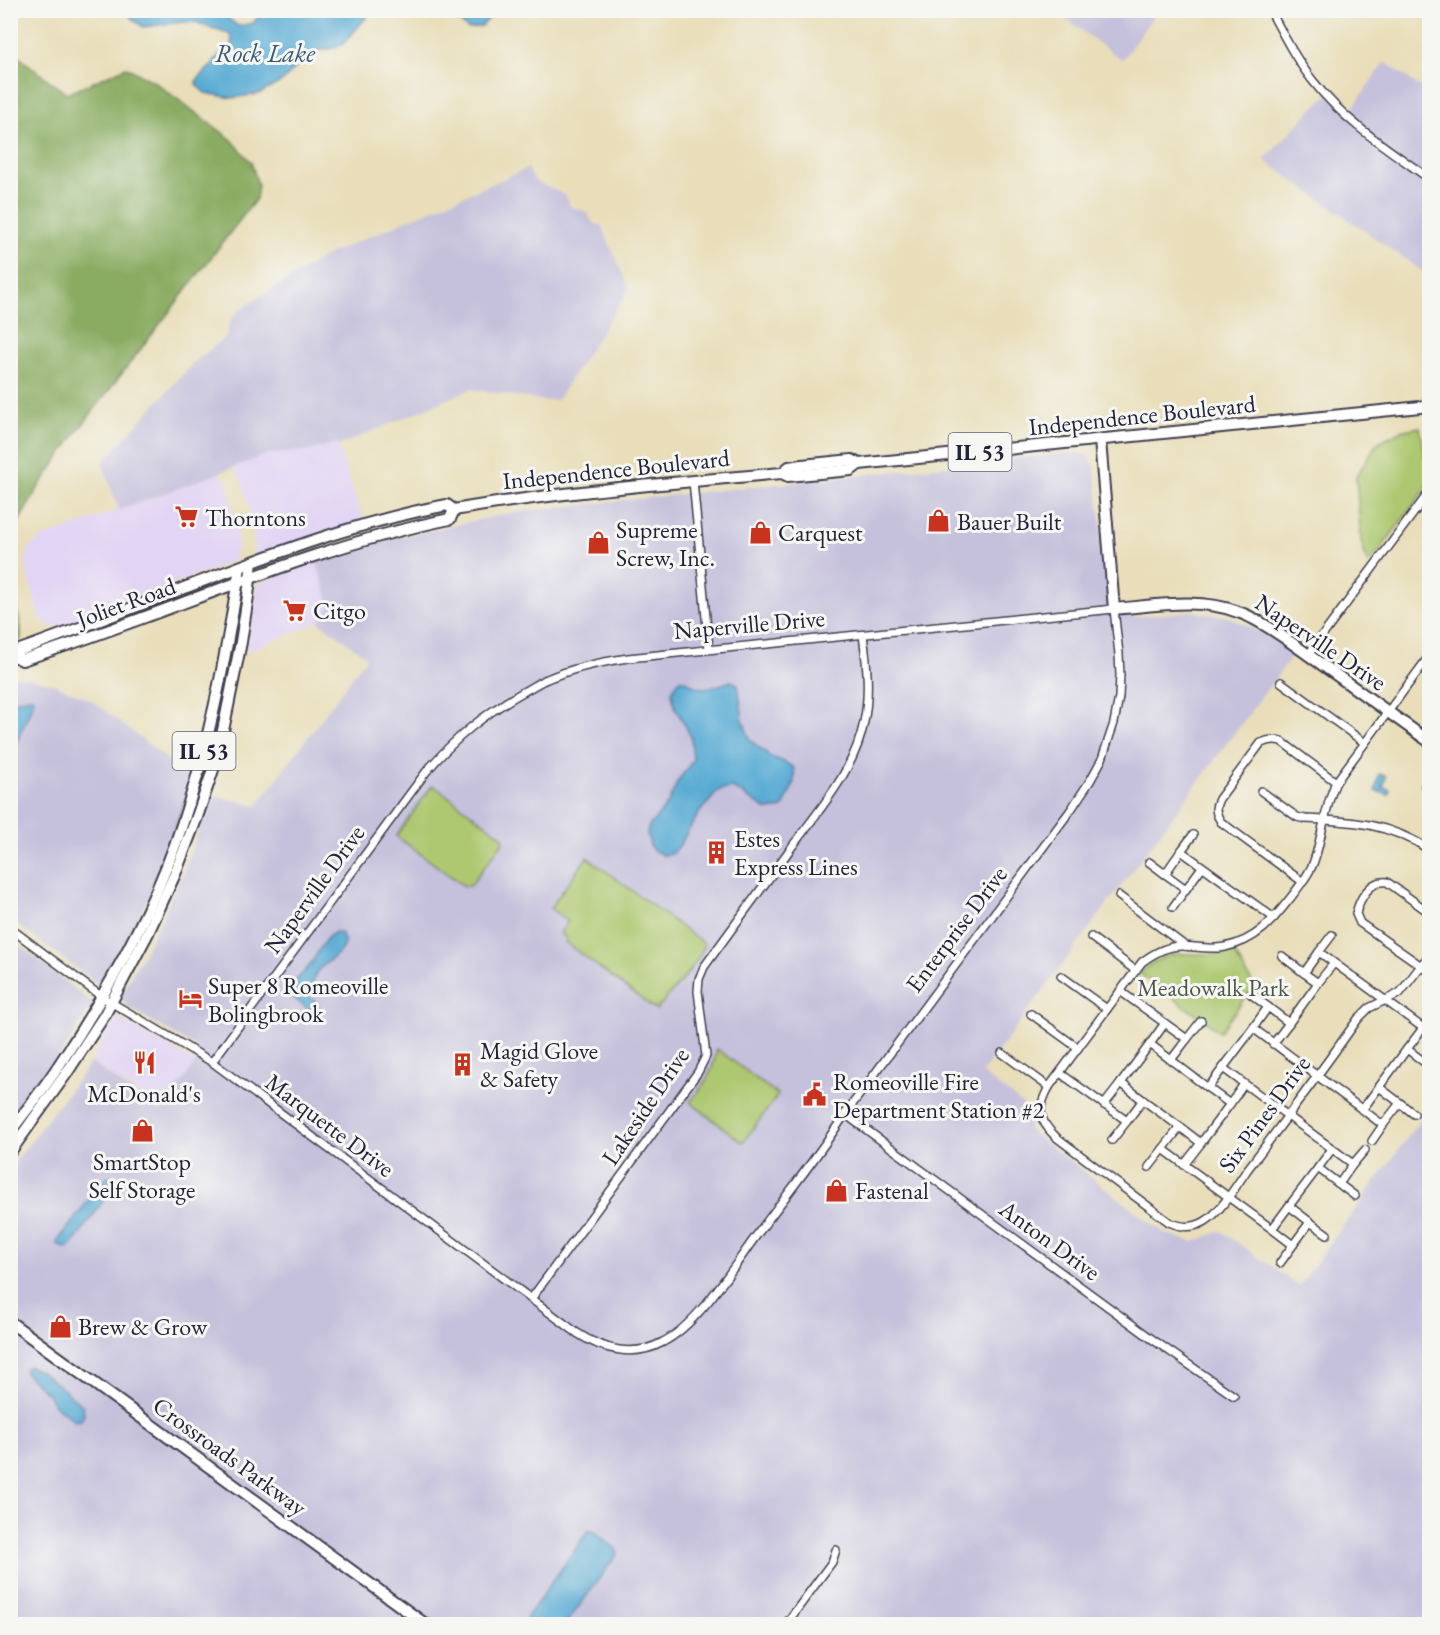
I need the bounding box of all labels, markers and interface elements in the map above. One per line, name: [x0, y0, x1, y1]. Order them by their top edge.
water label: Rock Lake: [215, 36, 316, 70]
street label: Independence Boulevard: [1027, 388, 1258, 442]
road number: IL 53: [948, 433, 1012, 471]
street label: Independence Boulevard: [501, 442, 732, 496]
place label: Thorntons: [205, 502, 306, 533]
supermarket icon: Thorntons: [174, 504, 200, 530]
place label: Bauer Built: [957, 506, 1062, 537]
shop icon: Bauer Built: [926, 508, 952, 534]
place label: Supreme Screw, Inc.: [616, 514, 715, 573]
place label: Carquest: [778, 517, 863, 548]
shop icon: Carquest: [747, 519, 773, 545]
shop icon: Supreme Screw, Inc.: [585, 530, 611, 556]
street label: Joliet Road: [70, 569, 181, 635]
street label: Naperville Drive: [1249, 587, 1393, 697]
place label: Citgo: [313, 595, 366, 626]
supermarket icon: Citgo: [282, 597, 308, 623]
street label: Naperville Drive: [672, 602, 826, 646]
road number: IL 53: [172, 732, 236, 770]
street label: Naperville Drive: [257, 818, 371, 960]
place label: Estes Express Lines: [734, 823, 858, 882]
building icon: Estes Express Lines: [703, 839, 729, 865]
street label: Enterprise Drive: [898, 860, 1014, 998]
place label: Super 8 Romeoville Bolingbrook: [208, 970, 388, 1029]
park label: Meadowalk Park: [1137, 972, 1290, 1003]
hotel icon: Super 8 Romeoville Bolingbrook: [177, 986, 203, 1012]
place label: Magid Glove & Safety: [480, 1035, 598, 1094]
street label: Lakeside Drive: [594, 1041, 696, 1171]
street label: Six Pines Drive: [1211, 1049, 1317, 1179]
restaurant icon: McDonald's: [131, 1050, 157, 1076]
building icon: Magid Glove & Safety: [449, 1051, 475, 1077]
street label: Marquette Drive: [259, 1066, 401, 1184]
place label: Romeoville Fire Department Station #2: [833, 1066, 1045, 1125]
place label: McDonald's: [87, 1078, 201, 1109]
public building icon: Romeoville Fire Department Station #2: [802, 1082, 828, 1108]
shop icon: SmartStop Self Storage: [129, 1118, 155, 1144]
place label: SmartStop Self Storage: [89, 1146, 195, 1205]
place label: Fastenal: [855, 1175, 929, 1206]
shop icon: Fastenal: [824, 1177, 850, 1203]
street label: Anton Drive: [993, 1192, 1107, 1287]
place label: Brew & Grow: [78, 1311, 208, 1342]
shop icon: Brew & Grow: [47, 1313, 73, 1339]
street label: Crossroads Parkway: [147, 1390, 314, 1523]

